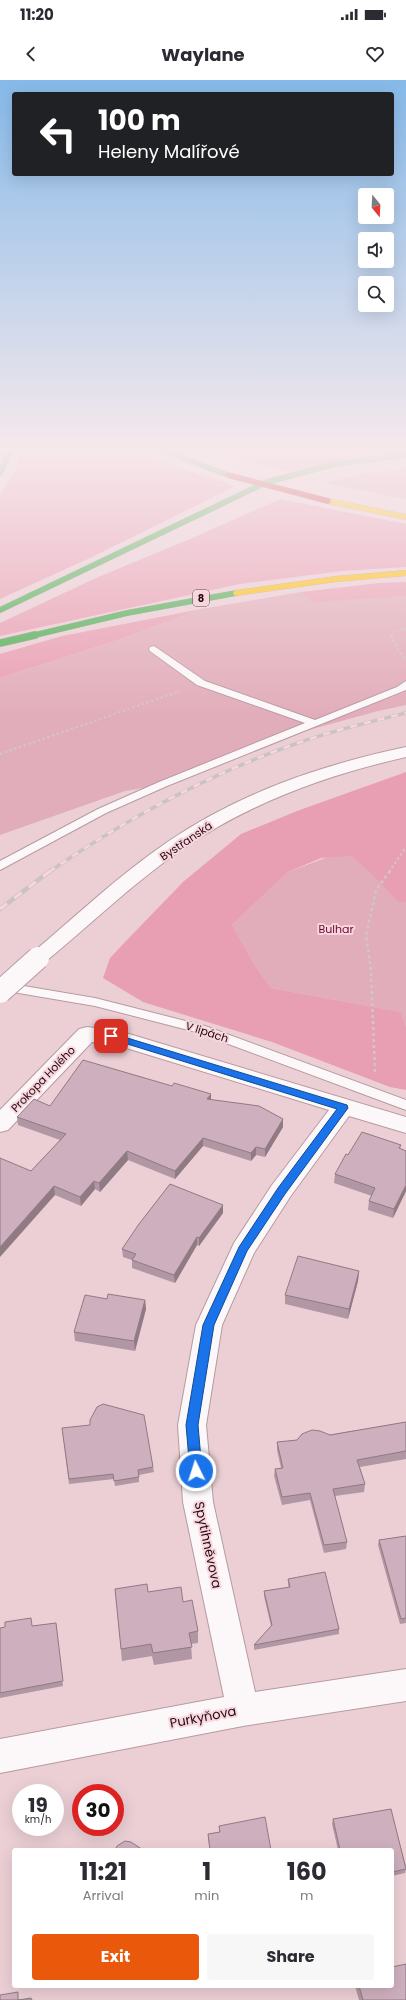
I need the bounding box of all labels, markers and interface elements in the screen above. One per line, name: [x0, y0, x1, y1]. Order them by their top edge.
text: 11:20: [20, 4, 54, 25]
text: Waylane: [161, 42, 245, 67]
icon: back: [20, 43, 42, 65]
icon: heart: [364, 43, 386, 65]
text: 100 m: [98, 101, 181, 140]
icon: left: [32, 108, 84, 160]
text: Heleny Malířové: [98, 139, 240, 164]
north arrow: [358, 188, 394, 224]
map controls: [358, 188, 394, 312]
button: sound: [358, 232, 394, 268]
button: search: [358, 276, 394, 312]
road number: 8: [193, 590, 209, 606]
street label: Bystřanská: [157, 818, 215, 864]
park label: Bulhar: [318, 921, 354, 937]
street label: V lipách: [183, 1018, 231, 1046]
pin: [94, 1019, 128, 1053]
icon: arrive: [100, 1025, 122, 1047]
street label: Prokopa Holého: [7, 1042, 79, 1116]
position arrow: [175, 1450, 217, 1492]
street label: Spytihněvova: [190, 1500, 226, 1590]
street label: Purkyňova: [168, 1701, 238, 1733]
speed limit sign: 30: [72, 1784, 124, 1836]
text: 19: [28, 1791, 48, 1819]
text: km/h: [25, 1812, 51, 1827]
text: 11:21: [79, 1855, 127, 1888]
text: 1: [202, 1855, 211, 1888]
text: 160: [287, 1855, 327, 1888]
text: Arrival: [83, 1886, 124, 1905]
text: min: [194, 1886, 219, 1905]
text: m: [300, 1886, 313, 1905]
button: Exit: [32, 1934, 199, 1980]
button: Share: [207, 1934, 374, 1980]

